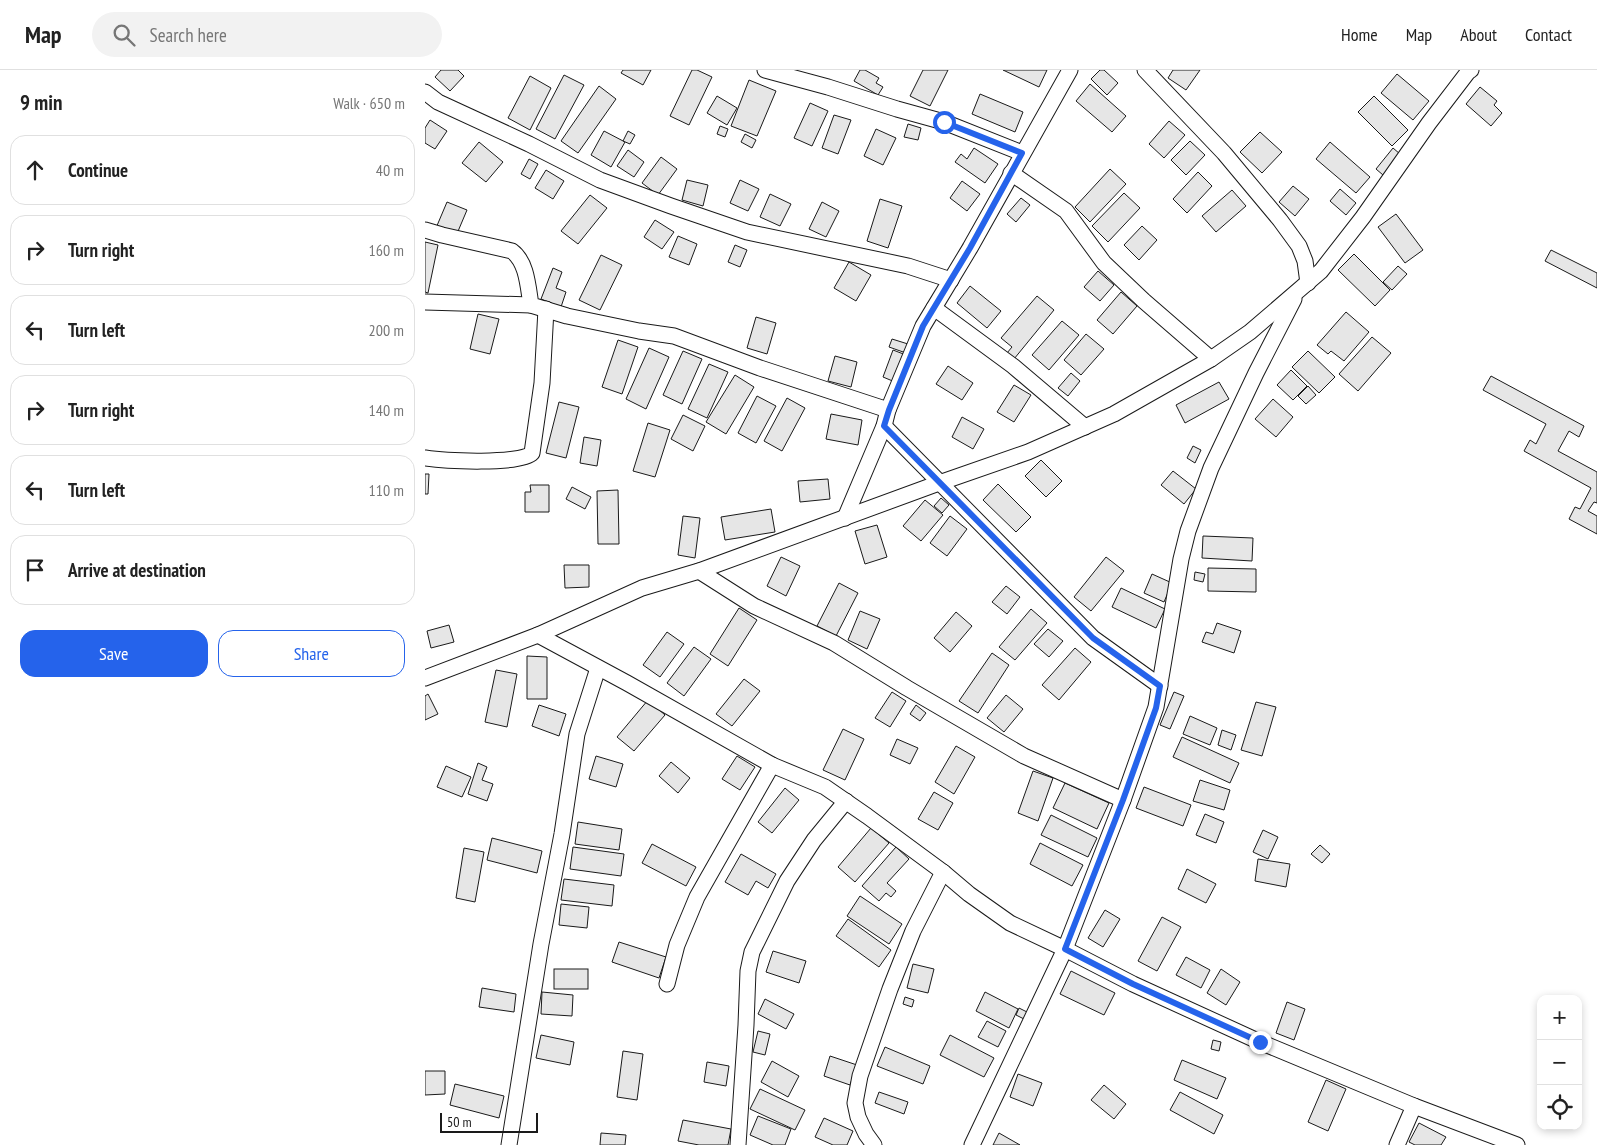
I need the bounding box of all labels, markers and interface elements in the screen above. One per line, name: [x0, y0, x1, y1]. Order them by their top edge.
search box: [92, 12, 442, 57]
text: Map: [25, 19, 62, 50]
icon: search: [110, 21, 138, 49]
text: Search here: [150, 23, 227, 47]
text: Home: [1341, 23, 1378, 46]
text: Map: [1406, 23, 1432, 46]
text: About: [1460, 23, 1497, 46]
text: Contact: [1525, 23, 1572, 46]
text: 9 min: [20, 89, 62, 116]
text: Walk · 650 m: [333, 93, 405, 113]
route start: [933, 111, 956, 134]
icon: ahead: [21, 156, 49, 184]
text: Continue: [68, 158, 128, 182]
text: 40 m: [376, 160, 404, 180]
icon: right: [21, 236, 49, 264]
text: Turn right: [68, 238, 134, 262]
text: 160 m: [369, 240, 404, 260]
icon: left: [21, 316, 49, 344]
text: Turn left: [68, 318, 125, 342]
text: 200 m: [369, 320, 404, 340]
icon: right: [21, 396, 49, 424]
text: Turn right: [68, 398, 134, 422]
text: 140 m: [369, 400, 404, 420]
icon: left: [21, 476, 49, 504]
text: Turn left: [68, 478, 125, 502]
text: 110 m: [369, 480, 404, 500]
icon: arrive: [21, 556, 49, 584]
text: Arrive at destination: [68, 558, 206, 582]
button: Save: [20, 630, 208, 677]
button: Share: [218, 630, 405, 677]
map controls: [1537, 995, 1582, 1130]
button: +: [1537, 995, 1582, 1040]
route end: [1249, 1031, 1272, 1054]
button: −: [1537, 1040, 1582, 1085]
button: locate: [1537, 1085, 1582, 1130]
scale bar: [440, 1110, 537, 1133]
text: 50 m: [447, 1113, 472, 1131]

